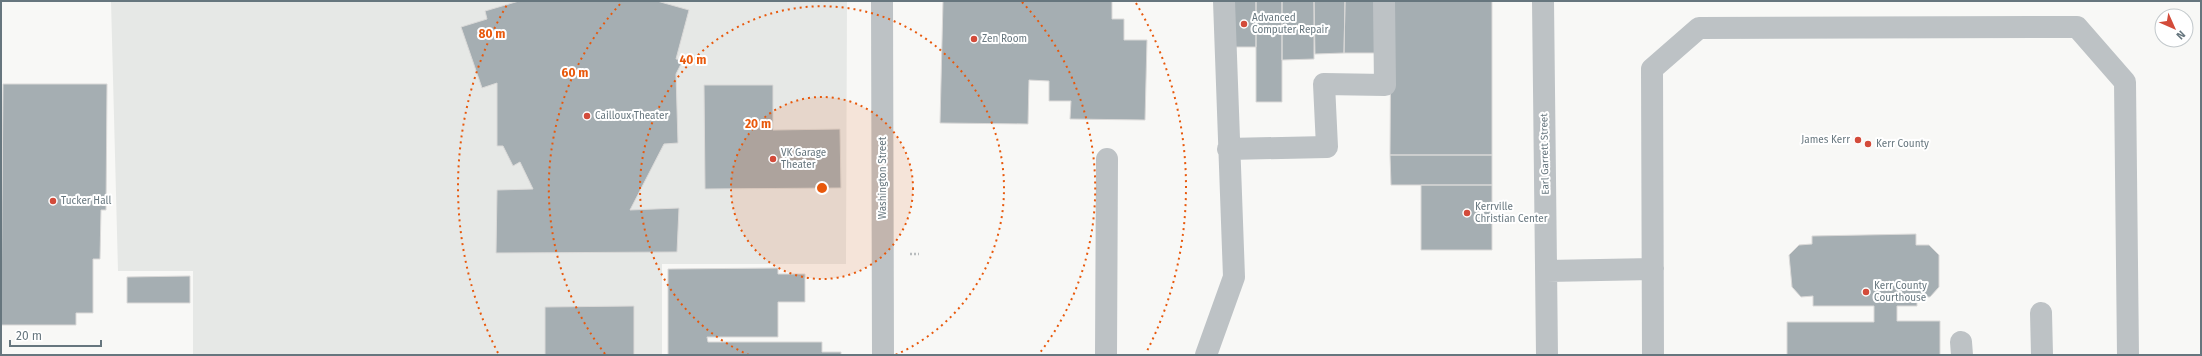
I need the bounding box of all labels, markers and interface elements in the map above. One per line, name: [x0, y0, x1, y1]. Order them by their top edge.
north arrow: [2154, 8, 2194, 48]
place label: Advanced Computer Repair: [1252, 12, 1328, 36]
marker: Advanced Computer Repair: [1239, 19, 1249, 29]
text: 80 m: [479, 27, 505, 41]
text: N: [2174, 28, 2188, 42]
place label: Zen Room: [982, 33, 1027, 45]
marker: Zen Room: [969, 34, 979, 44]
text: 40 m: [680, 53, 706, 67]
text: 60 m: [562, 66, 588, 80]
place label: Cailloux Theater: [595, 110, 668, 122]
marker: Cailloux Theater: [582, 111, 592, 121]
street label: Earl Garrett Street: [1538, 113, 1552, 195]
text: 20 m: [745, 117, 771, 131]
place label: James Kerr: [1801, 134, 1850, 146]
marker: James Kerr: [1853, 135, 1863, 145]
street label: Washington Street: [877, 136, 889, 219]
place label: Kerr County: [1876, 138, 1929, 150]
marker: Kerr County: [1863, 139, 1873, 149]
place label: VK Garage Theater: [781, 147, 826, 171]
marker: VK Garage Theater: [768, 154, 778, 164]
centre of rings: [815, 181, 829, 195]
place label: Tucker Hall: [61, 195, 111, 207]
marker: Tucker Hall: [48, 196, 58, 206]
place label: Kerrville Christian Center: [1475, 201, 1548, 225]
marker: Kerrville Christian Center: [1462, 208, 1472, 218]
place label: Kerr County Courthouse: [1874, 280, 1927, 304]
marker: Kerr County Courthouse: [1861, 287, 1871, 297]
scale bar: [10, 322, 101, 348]
text: 20 m: [16, 329, 42, 343]

